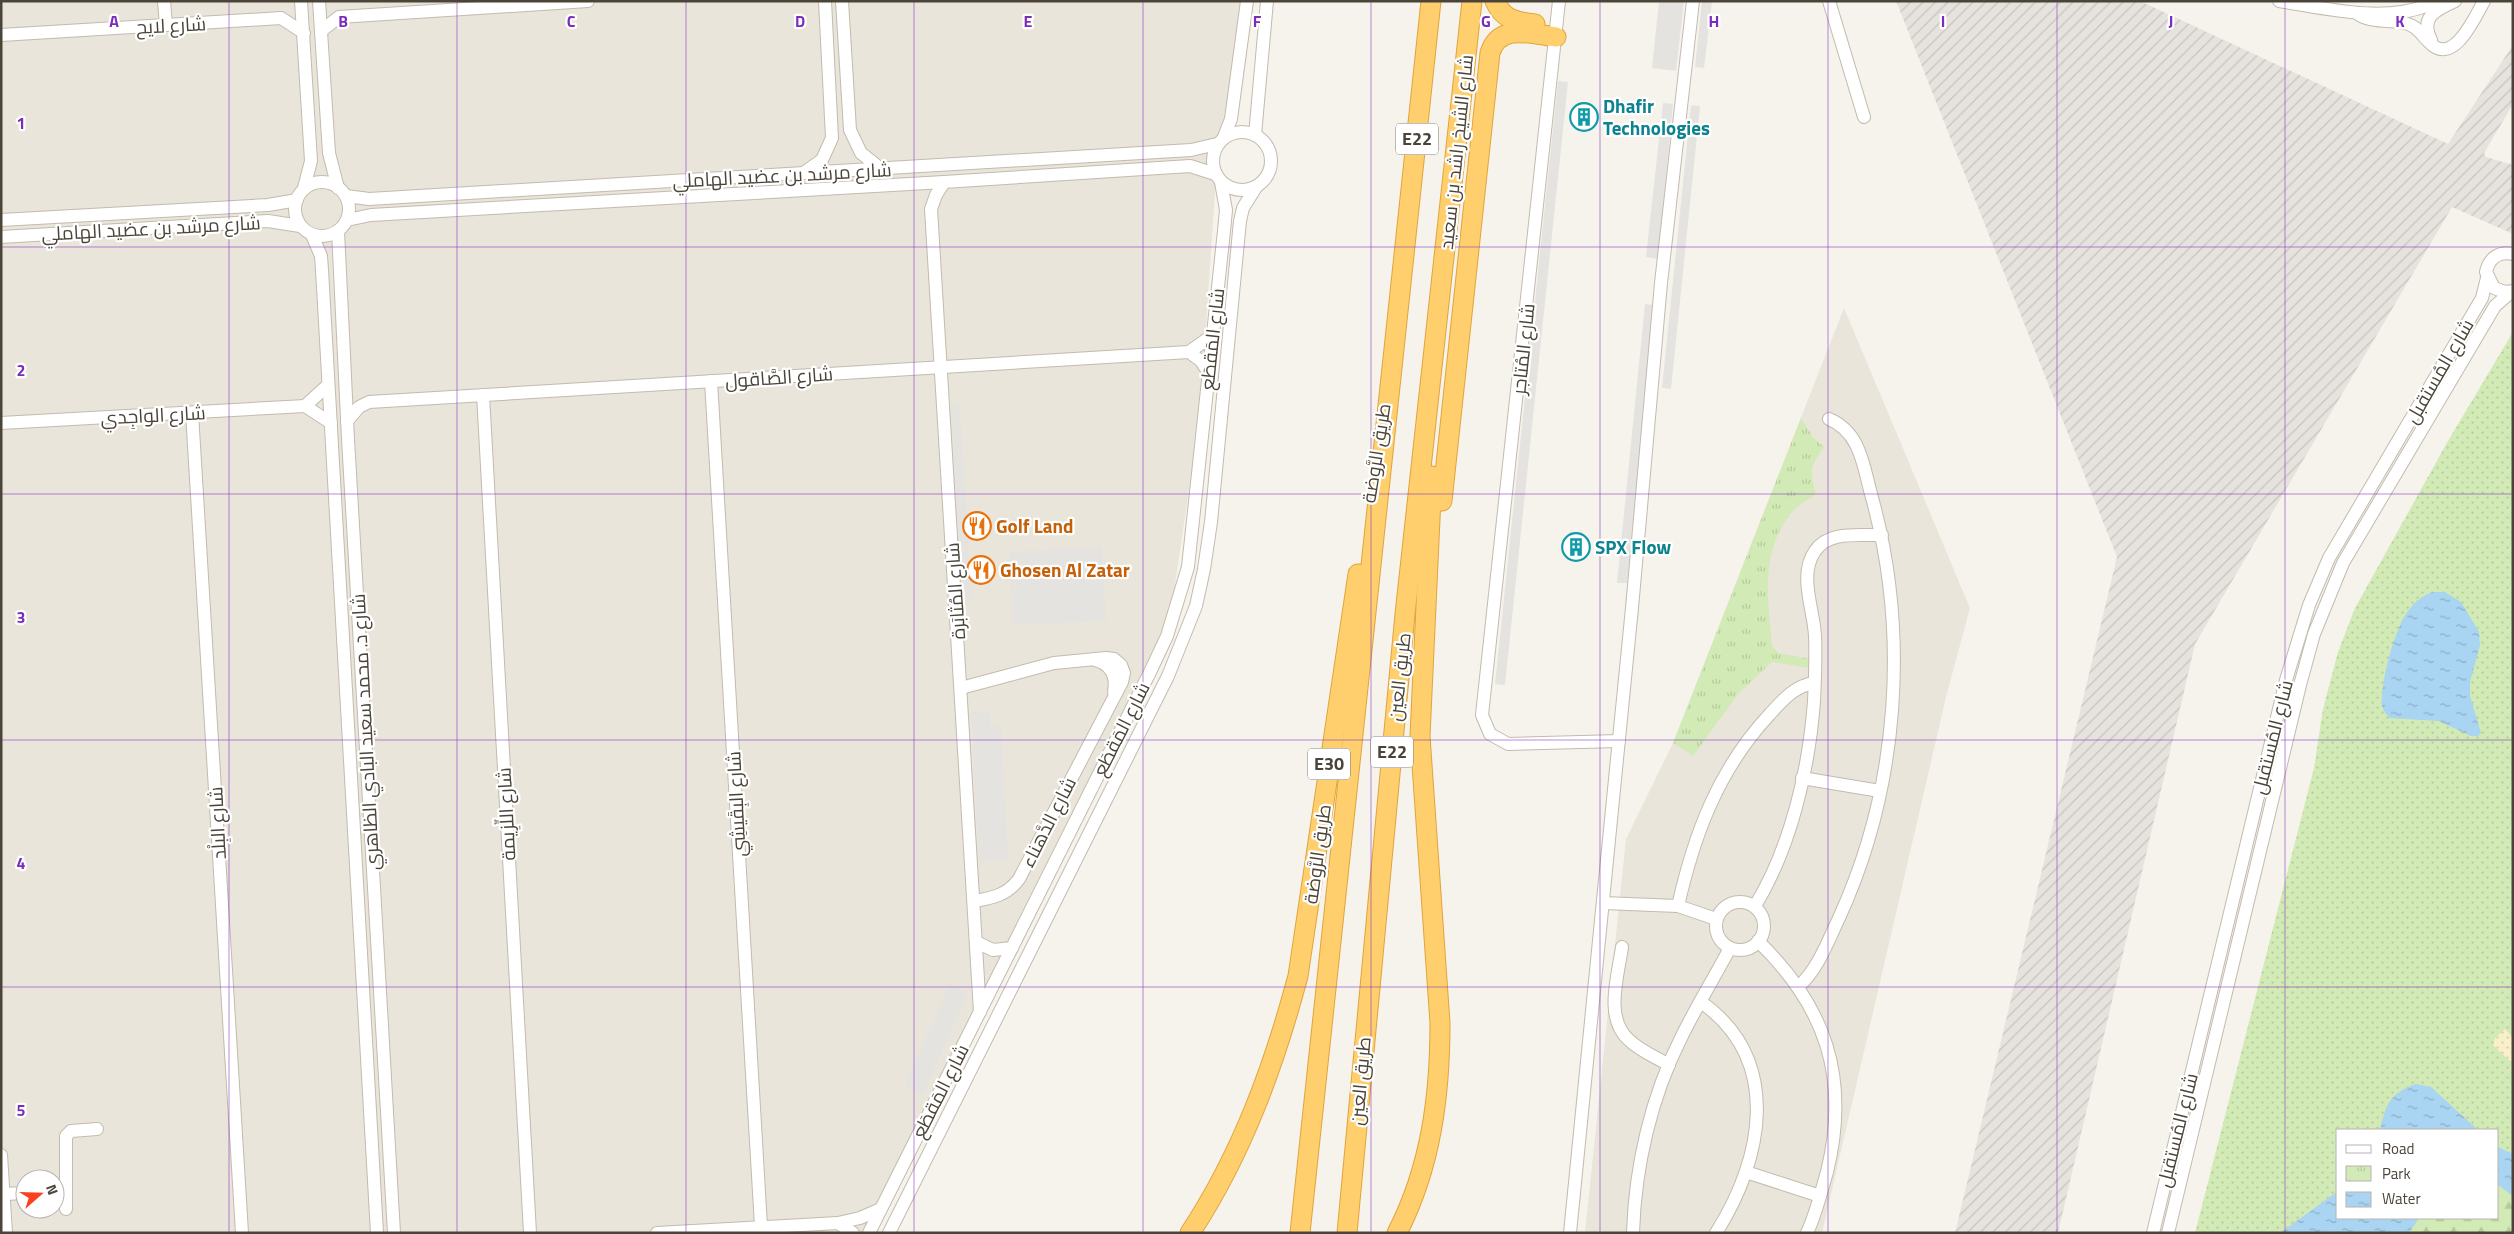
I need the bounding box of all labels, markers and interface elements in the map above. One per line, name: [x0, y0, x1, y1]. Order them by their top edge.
street label: شارع لايح: [135, 8, 207, 41]
text: A: [109, 9, 119, 33]
text: B: [338, 9, 348, 33]
text: C: [567, 9, 576, 33]
text: D: [795, 9, 805, 33]
text: E: [1024, 9, 1033, 33]
text: F: [1253, 9, 1262, 33]
text: G: [1481, 9, 1491, 33]
text: H: [1709, 9, 1719, 33]
text: I: [1941, 9, 1945, 33]
text: J: [2169, 9, 2173, 33]
text: K: [2395, 9, 2405, 33]
street label: شارع الشيخ راشد بن سعيد: [1431, 53, 1480, 251]
place label: Dhafir Technologies: [1603, 91, 1710, 142]
building icon: Dhafir Technologies: [1569, 102, 1599, 132]
text: 1: [17, 111, 25, 135]
road number: E22: [1396, 124, 1438, 154]
street label: شارع مرشد بن عضيد الهاملي: [672, 154, 892, 196]
street label: شارع مرشد بن عضيد الهاملي: [41, 207, 261, 249]
street label: شارع المَقطَع: [1192, 286, 1231, 391]
street label: شارع المُتاجر: [1503, 302, 1542, 397]
street label: شارع المُستقبل: [2397, 313, 2480, 429]
text: 2: [17, 358, 25, 382]
street label: شارع الصَّاقول: [724, 358, 834, 395]
street label: شارع الواجِدي: [100, 397, 206, 433]
street label: طريق الرَّوضة: [1353, 401, 1398, 505]
restaurant icon: Golf Land: [962, 511, 992, 541]
place label: Golf Land: [996, 511, 1073, 540]
building icon: SPX Flow: [1561, 532, 1591, 562]
place label: SPX Flow: [1595, 532, 1672, 561]
street label: شارع المُثابَرة: [937, 542, 972, 641]
restaurant icon: Ghosen Al Zatar: [966, 555, 996, 585]
place label: Ghosen Al Zatar: [1000, 555, 1130, 584]
street label: شارع د. محمد سعيد البادي الظاهري: [343, 593, 387, 871]
text: 3: [17, 605, 25, 629]
street label: طريق العين: [1379, 631, 1418, 723]
street label: شارع المَقطَع: [1084, 677, 1157, 781]
street label: شارع المُستقبل: [2243, 677, 2300, 797]
road number: E22: [1371, 736, 1413, 768]
road number: E30: [1308, 749, 1350, 780]
street label: شارع البِقَيشِي: [718, 750, 754, 858]
street label: شارع اللِّزِيمة: [489, 767, 522, 861]
street label: شارع الدَّهناء: [1012, 771, 1083, 872]
street label: شارع البِلْد: [200, 786, 233, 860]
street label: طريق الرَّوضة: [1295, 802, 1338, 906]
text: 4: [17, 851, 26, 875]
street label: طريق العين: [1341, 1035, 1378, 1126]
street label: شارع المَقطَع: [903, 1039, 976, 1143]
street label: شارع المُستقبل: [2148, 1070, 2205, 1190]
text: 5: [17, 1098, 26, 1122]
legend: [2336, 1129, 2499, 1219]
text: Road: [2382, 1137, 2414, 1160]
text: Park: [2382, 1162, 2411, 1185]
north arrow: [15, 1169, 65, 1219]
text: N: [41, 1181, 64, 1198]
text: Water: [2382, 1187, 2421, 1210]

